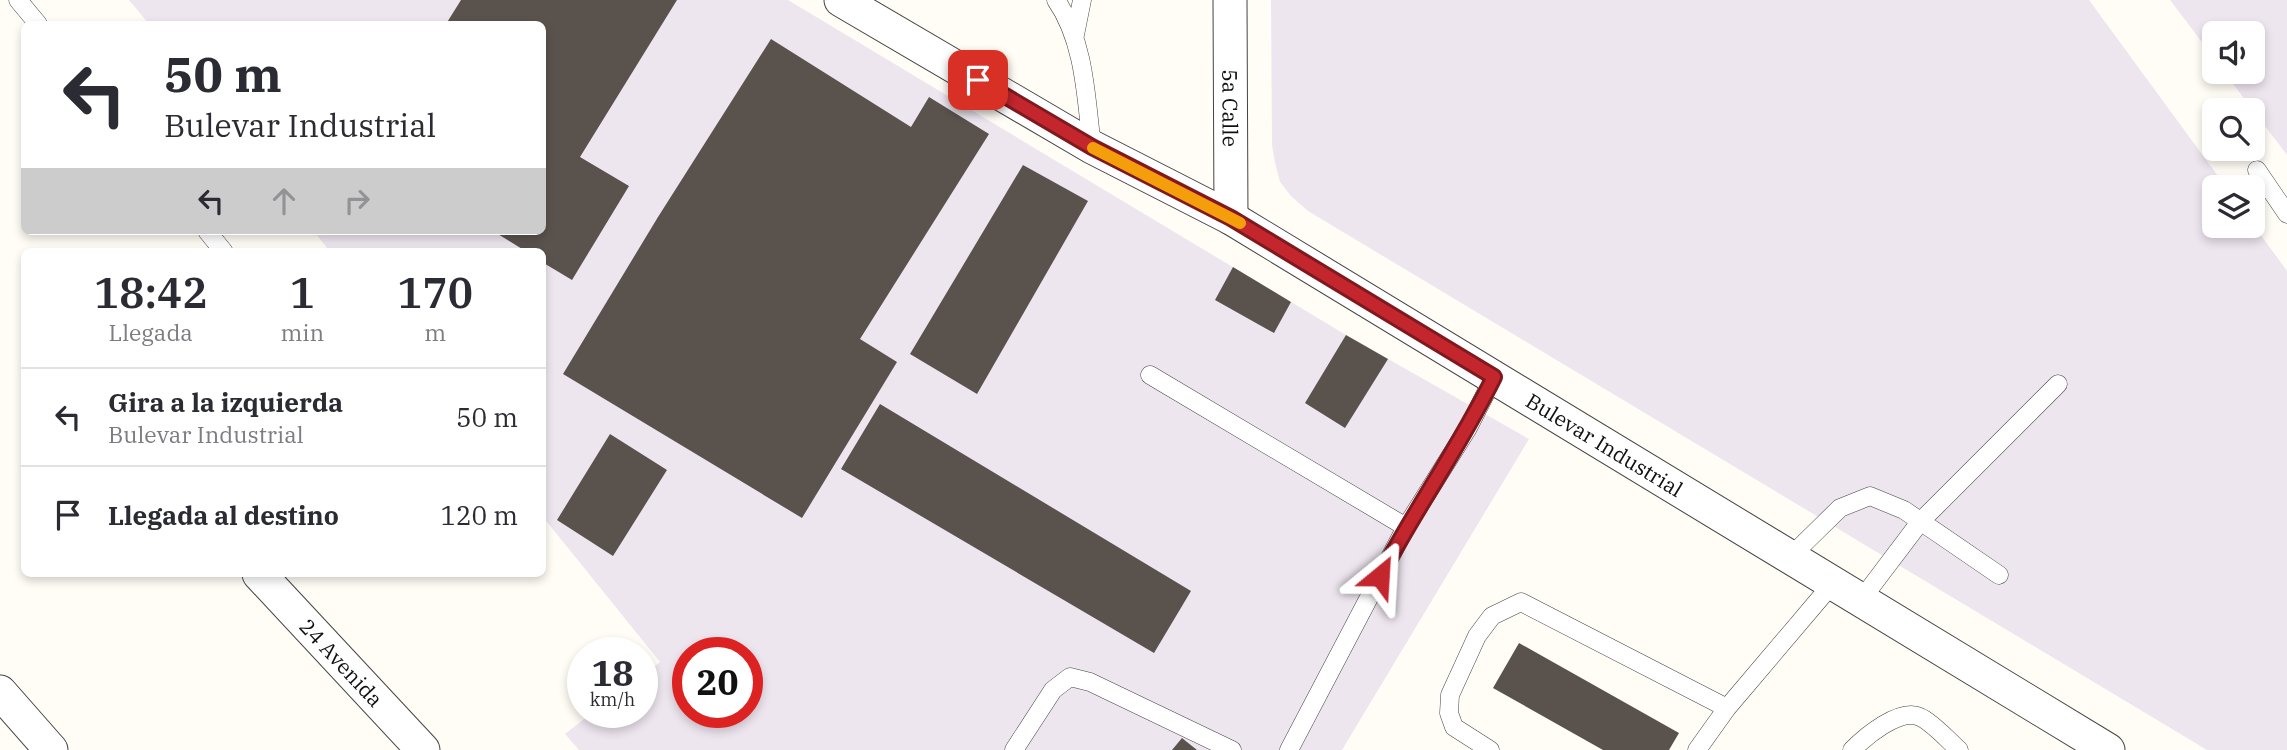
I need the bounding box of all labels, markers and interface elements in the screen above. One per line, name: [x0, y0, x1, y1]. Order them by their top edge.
map controls: [2202, 21, 2265, 238]
button: sound: [2202, 21, 2265, 84]
text: 50 m: [164, 42, 282, 105]
icon: left: [49, 49, 140, 140]
pin: [948, 50, 1008, 110]
icon: arrive: [959, 61, 997, 99]
street label: 5a Calle: [1216, 69, 1245, 147]
button: search: [2202, 98, 2265, 161]
text: Bulevar Industrial: [164, 104, 436, 146]
button: layers: [2202, 175, 2265, 238]
icon: left: [192, 182, 230, 220]
icon: ahead: [265, 182, 303, 220]
icon: right: [338, 182, 376, 220]
text: 18:42: [94, 265, 207, 320]
text: 1: [290, 265, 315, 320]
text: 170: [397, 265, 473, 320]
text: Llegada: [108, 317, 193, 347]
text: min: [280, 317, 324, 347]
text: m: [424, 317, 446, 347]
text: Gira a la izquierda: [108, 385, 343, 419]
street label: Bulevar Industrial: [1521, 386, 1688, 503]
icon: left: [49, 398, 87, 436]
text: 50 m: [456, 400, 518, 434]
text: Bulevar Industrial: [108, 419, 304, 449]
icon: arrive: [49, 496, 87, 534]
text: Llegada al destino: [108, 498, 339, 532]
text: 120 m: [440, 498, 518, 532]
position arrow: [1343, 539, 1417, 613]
street label: 24 Avenida: [294, 613, 389, 713]
speed limit sign: 20: [672, 637, 763, 728]
text: 18: [591, 650, 634, 696]
text: km/h: [590, 688, 635, 711]

